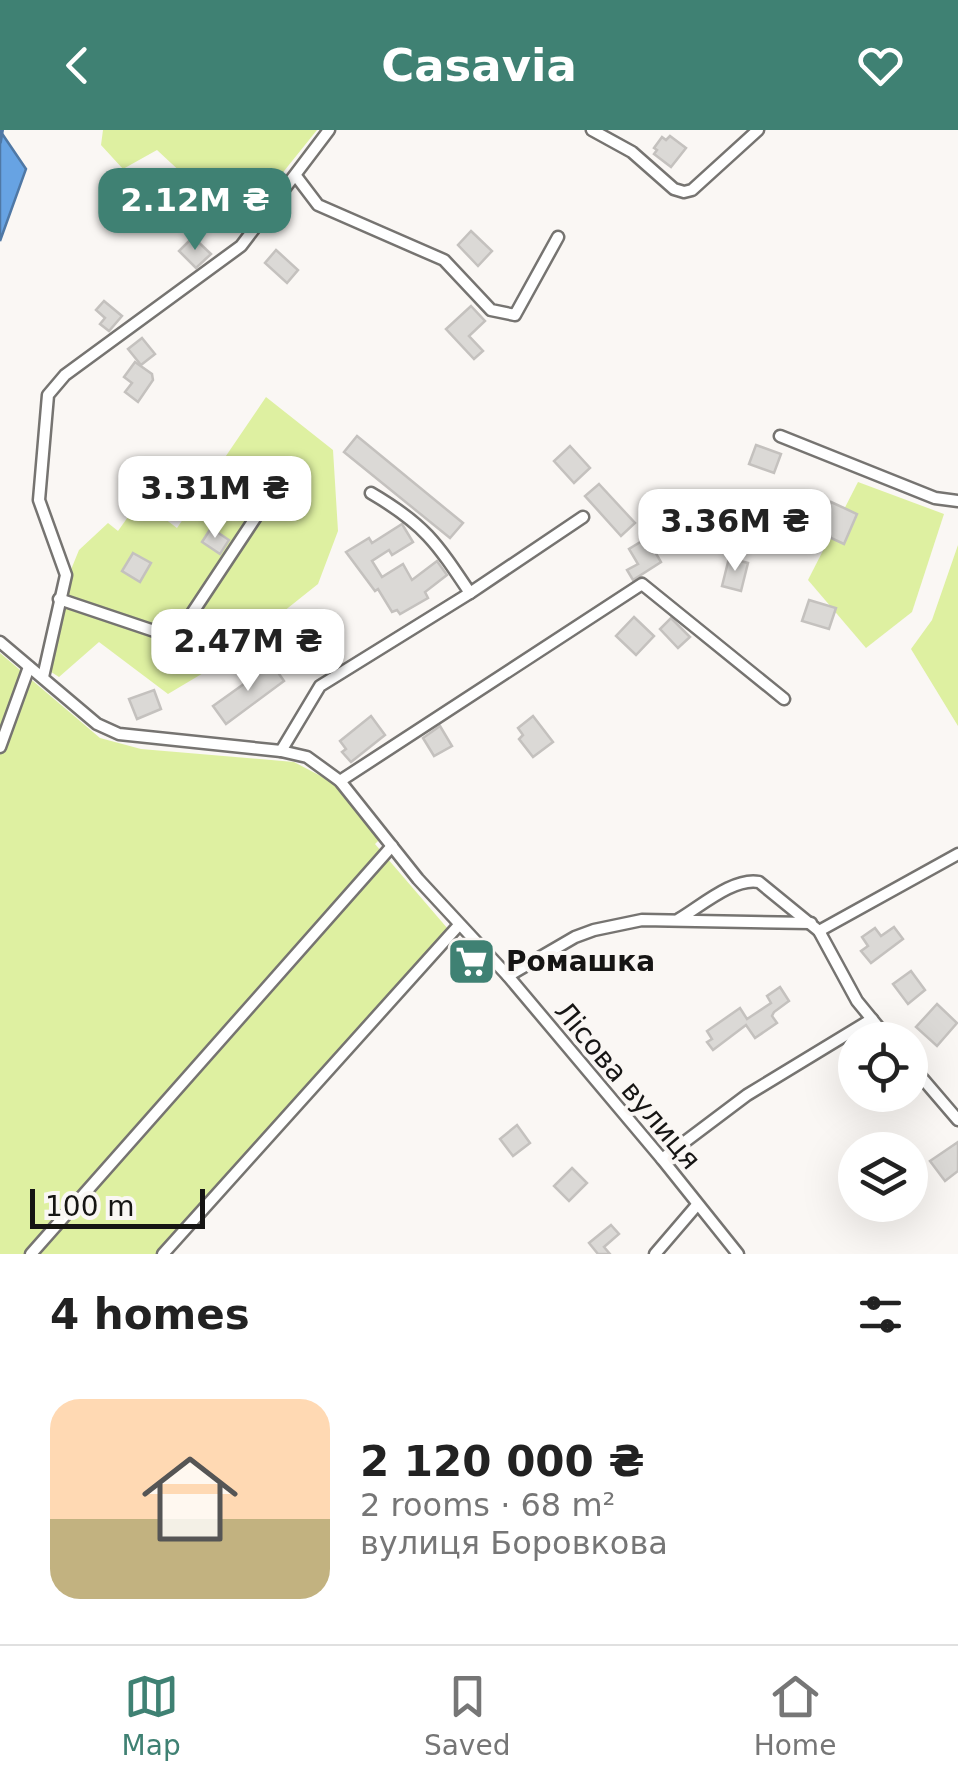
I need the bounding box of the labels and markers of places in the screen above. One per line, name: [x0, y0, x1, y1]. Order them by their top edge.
pin: 2.12M ₴: [103, 168, 287, 253]
pin: 3.31M ₴: [123, 456, 307, 541]
pin: 3.36M ₴: [643, 489, 827, 574]
pin: 2.47M ₴: [156, 609, 340, 694]
supermarket icon: Ромашка: [445, 935, 497, 987]
place label: Ромашка: [506, 945, 655, 978]

